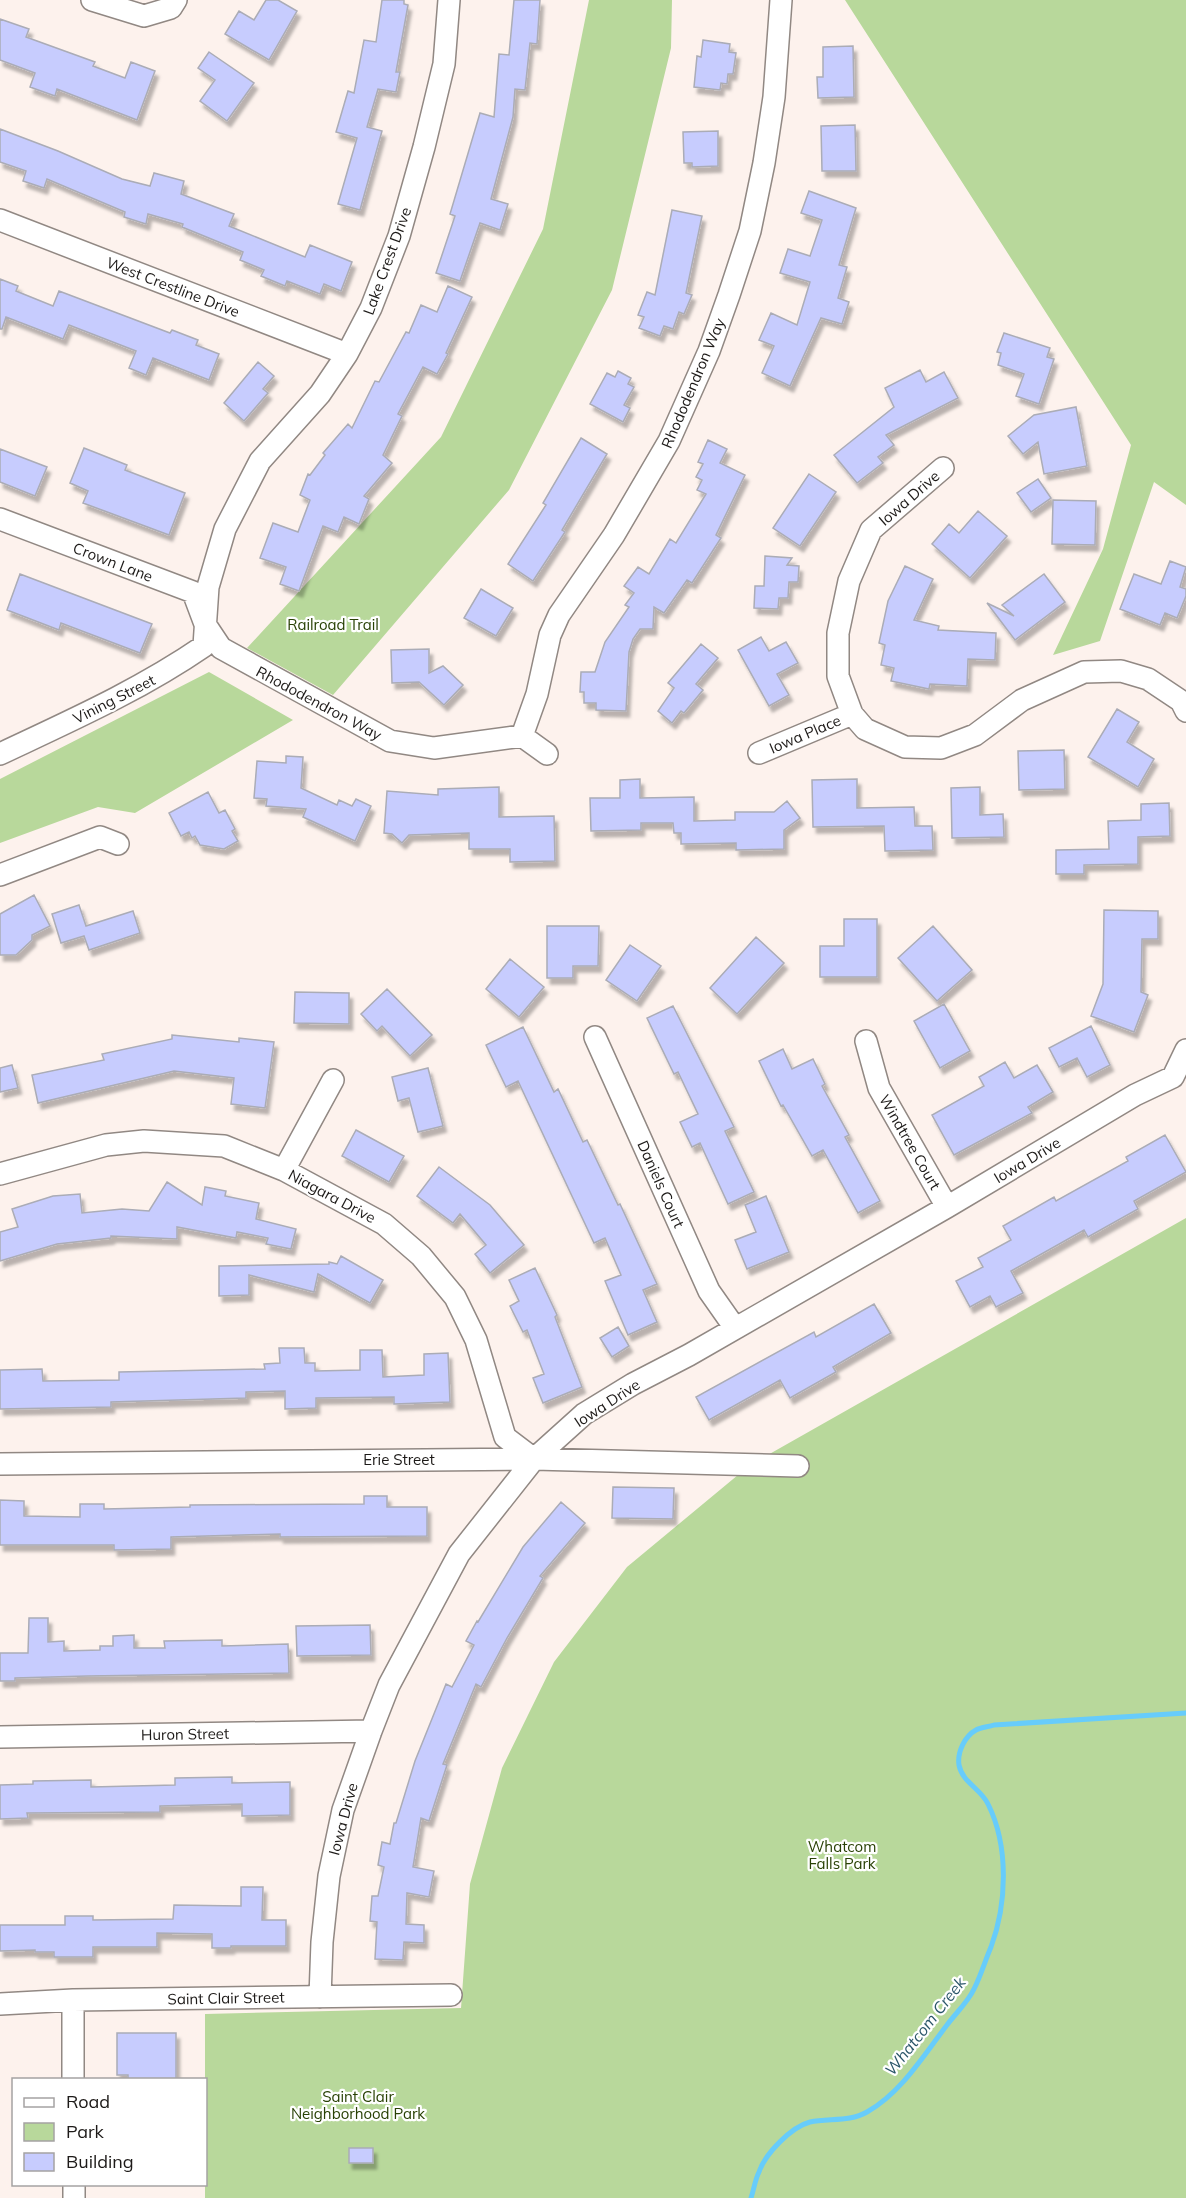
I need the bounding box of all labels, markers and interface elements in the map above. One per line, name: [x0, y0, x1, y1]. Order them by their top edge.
street label: Lake Crest Drive: [359, 205, 415, 317]
street label: West Crestline Drive: [104, 253, 242, 321]
street label: Rhododendron Way: [657, 315, 729, 451]
street label: Iowa Drive: [875, 466, 943, 530]
street label: Crown Lane: [70, 538, 156, 586]
park label: Railroad Trail: [287, 615, 379, 634]
street label: Rhododendron Way: [253, 662, 385, 744]
street label: Vining Street: [70, 670, 158, 728]
street label: Iowa Place: [766, 710, 844, 758]
street label: Windtree Court: [875, 1091, 945, 1193]
street label: Iowa Drive: [990, 1133, 1064, 1187]
street label: Daniels Court: [633, 1137, 689, 1231]
street label: Niagara Drive: [285, 1165, 379, 1227]
street label: Iowa Drive: [571, 1375, 643, 1431]
street label: Erie Street: [363, 1450, 435, 1469]
street label: Huron Street: [141, 1724, 229, 1744]
street label: Iowa Drive: [324, 1781, 362, 1857]
park label: Whatcom Falls Park: [808, 1837, 876, 1873]
water label: Whatcom Creek: [880, 1972, 970, 2079]
street label: Saint Clair Street: [167, 1987, 285, 2009]
legend: [12, 2078, 207, 2186]
park label: Saint Clair Neighborhood Park: [291, 2087, 425, 2123]
text: Road: [66, 2090, 110, 2113]
text: Park: [66, 2120, 105, 2143]
text: Building: [66, 2150, 134, 2173]

